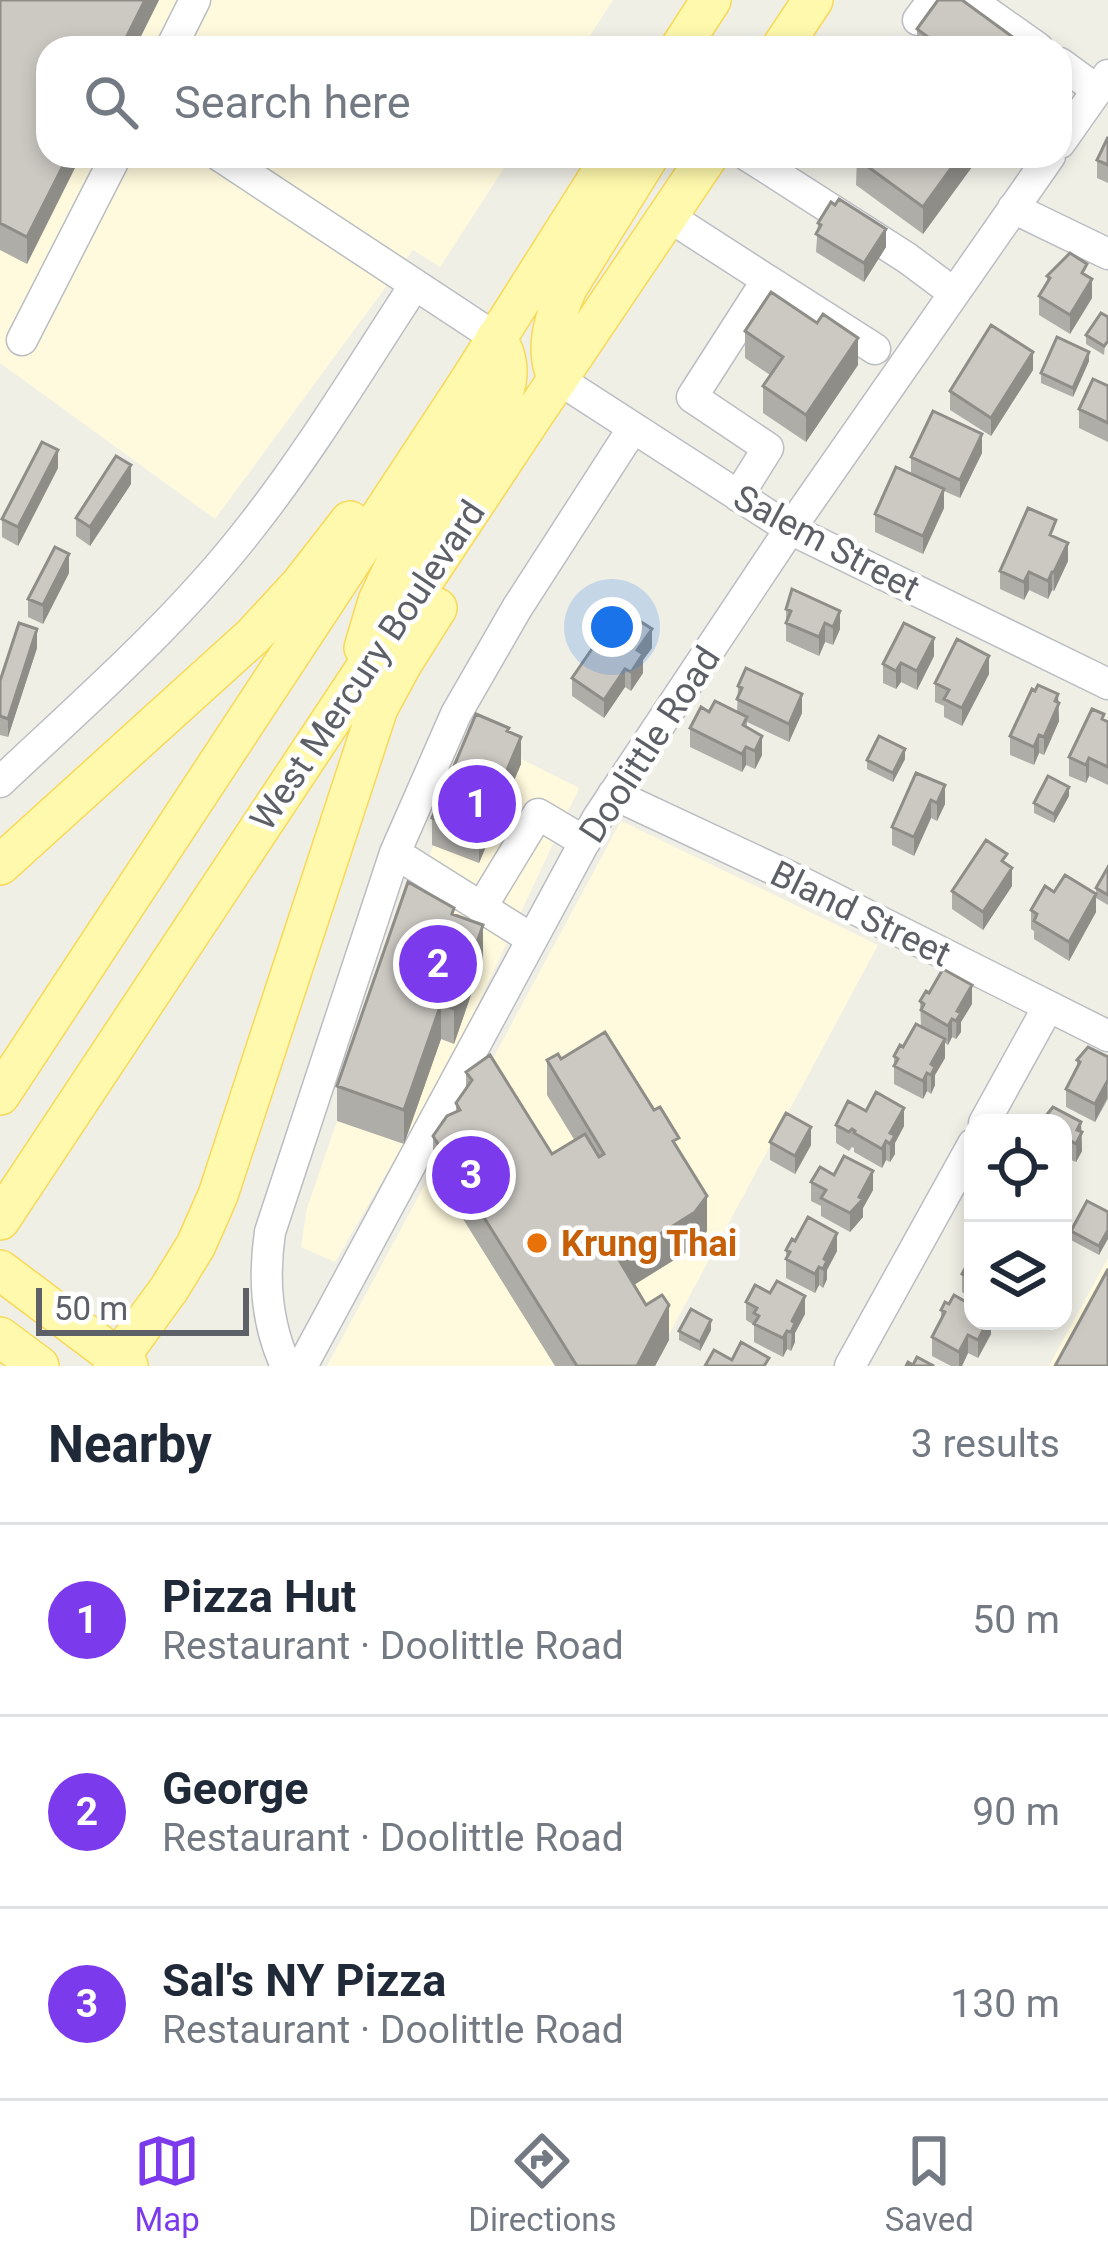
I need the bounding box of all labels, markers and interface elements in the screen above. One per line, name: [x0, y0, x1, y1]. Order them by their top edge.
search box: [36, 36, 1072, 168]
icon: search: [78, 69, 144, 135]
text: Search here: [174, 76, 411, 129]
street label: Salem Street: [726, 476, 927, 609]
street label: West Mercury Boulevard: [242, 493, 494, 838]
your location: [582, 597, 642, 657]
street label: Doolittle Road: [571, 639, 729, 850]
pin: 1: [438, 759, 516, 849]
street label: Bland Street: [764, 852, 957, 975]
pin: 2: [399, 919, 477, 1009]
map controls: [964, 1114, 1072, 1330]
button: locate: [964, 1114, 1072, 1222]
pin: 3: [432, 1130, 510, 1220]
button: layers: [964, 1222, 1072, 1330]
place label: Krung Thai: [561, 1223, 737, 1265]
marker: Krung Thai: [524, 1230, 550, 1256]
scale bar: [36, 1282, 249, 1335]
text: 50 m: [54, 1289, 128, 1328]
text: Nearby: [48, 1415, 212, 1474]
text: 3 results: [911, 1421, 1060, 1467]
text: Pizza Hut: [162, 1570, 356, 1623]
text: 1: [76, 1597, 98, 1643]
text: 50 m: [972, 1597, 1060, 1643]
text: Restaurant · Doolittle Road: [162, 1623, 624, 1669]
text: George: [162, 1762, 308, 1815]
text: 2: [76, 1789, 98, 1835]
text: 90 m: [972, 1789, 1060, 1835]
text: Restaurant · Doolittle Road: [162, 1815, 624, 1861]
text: Sal's NY Pizza: [162, 1954, 446, 2007]
text: 3: [76, 1981, 98, 2027]
text: 130 m: [950, 1981, 1060, 2027]
text: Restaurant · Doolittle Road: [162, 2007, 624, 2053]
tab: Map: [134, 2128, 200, 2239]
tab: Directions: [468, 2128, 617, 2239]
tab: Saved: [885, 2128, 974, 2239]

